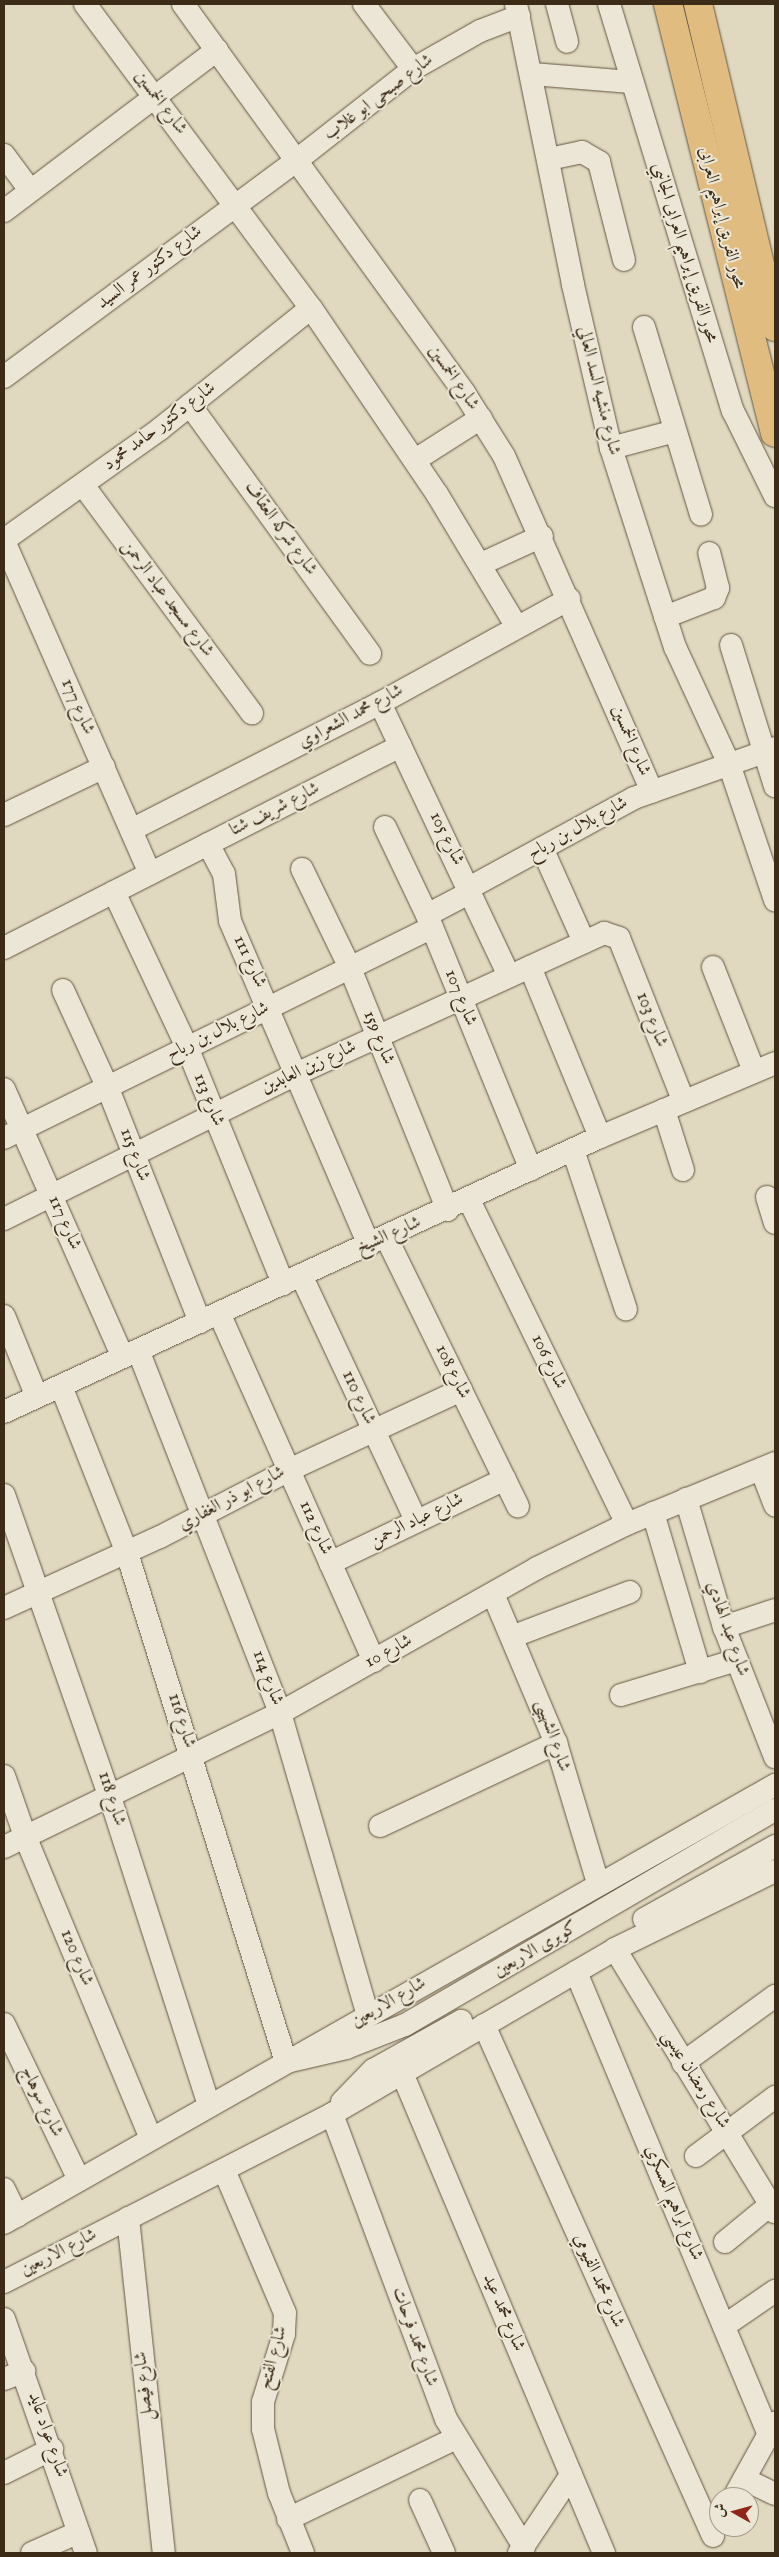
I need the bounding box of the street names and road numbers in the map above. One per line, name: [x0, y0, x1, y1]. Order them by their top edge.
street label: شارع صبحى ابو غلاب: [320, 50, 438, 146]
street label: شارع الخمسين: [129, 67, 191, 139]
street label: محور الفريق إبراهيم العرابى: [693, 145, 749, 291]
street label: محور الفريق إبراهيم العرابى الجانبي: [646, 160, 722, 346]
street label: شارع دكتور عمر السيد: [93, 221, 207, 315]
street label: شارع منشيه السد العالي: [572, 324, 624, 458]
street label: شارع الخمسين: [423, 341, 483, 415]
street label: شارع دكتور حامد محمود: [100, 378, 220, 476]
street label: شارع شركه العقاف: [239, 478, 321, 580]
street label: شارع مسجد عباد الرحمن: [116, 536, 218, 662]
street label: شارع 177: [55, 676, 99, 738]
street label: شارع محمد الشعراوي: [295, 680, 407, 754]
street label: شارع الخمسين: [605, 702, 655, 780]
street label: شارع شريف شتا: [227, 778, 323, 842]
street label: شارع بلال بن رباح: [524, 793, 632, 865]
street label: شارع 105: [424, 809, 468, 869]
street label: شارع 111: [228, 932, 270, 992]
street label: شارع 107: [439, 967, 481, 1029]
street label: شارع 103: [630, 989, 672, 1051]
street label: شارع بلال بن رباح: [163, 998, 273, 1066]
street label: شارع 159: [357, 1008, 399, 1068]
street label: شارع زين العابدين: [258, 1037, 360, 1099]
street label: شارع 113: [188, 1070, 228, 1130]
street label: شارع 115: [114, 1125, 154, 1185]
street label: شارع 117: [43, 1193, 85, 1253]
street label: شارع الشيخ: [353, 1212, 425, 1260]
street label: شارع 106: [526, 1331, 570, 1393]
street label: شارع 108: [430, 1341, 474, 1403]
street label: شارع 110: [336, 1367, 380, 1429]
street label: شارع ابو ذر الغفاري: [175, 1462, 289, 1536]
street label: شارع عباد الرحمن: [367, 1489, 467, 1553]
street label: شارع 112: [294, 1498, 336, 1558]
street label: شارع عبد الهادي: [701, 1579, 753, 1679]
street label: شارع 10: [362, 1630, 416, 1674]
street label: شارع 114: [247, 1647, 287, 1709]
street label: شارع 116: [162, 1691, 200, 1751]
street label: شارع الشهيبى: [530, 1697, 574, 1775]
street label: شارع 118: [92, 1769, 130, 1829]
street label: كوبرى الاربعين: [490, 1917, 582, 1983]
street label: شارع 120: [54, 1927, 98, 1989]
street label: شارع الاربعين: [348, 1973, 430, 2033]
street label: شارع رمضان عيسي: [656, 2027, 734, 2133]
street label: شارع سوهاج: [15, 2063, 67, 2141]
street label: شارع ابراهيم العسكري: [639, 2142, 707, 2264]
street label: شارع الاربعين: [17, 2225, 101, 2281]
street label: شارع محمد الفيومي: [568, 2231, 628, 2331]
street label: شارع محمد عيد: [477, 2271, 529, 2355]
street label: شارع محمد فرحات: [386, 2284, 442, 2390]
street label: شارع الفتح: [255, 2324, 293, 2392]
street label: شارع فيصل: [131, 2350, 159, 2422]
street label: شارع عواد عايد: [22, 2390, 72, 2480]

